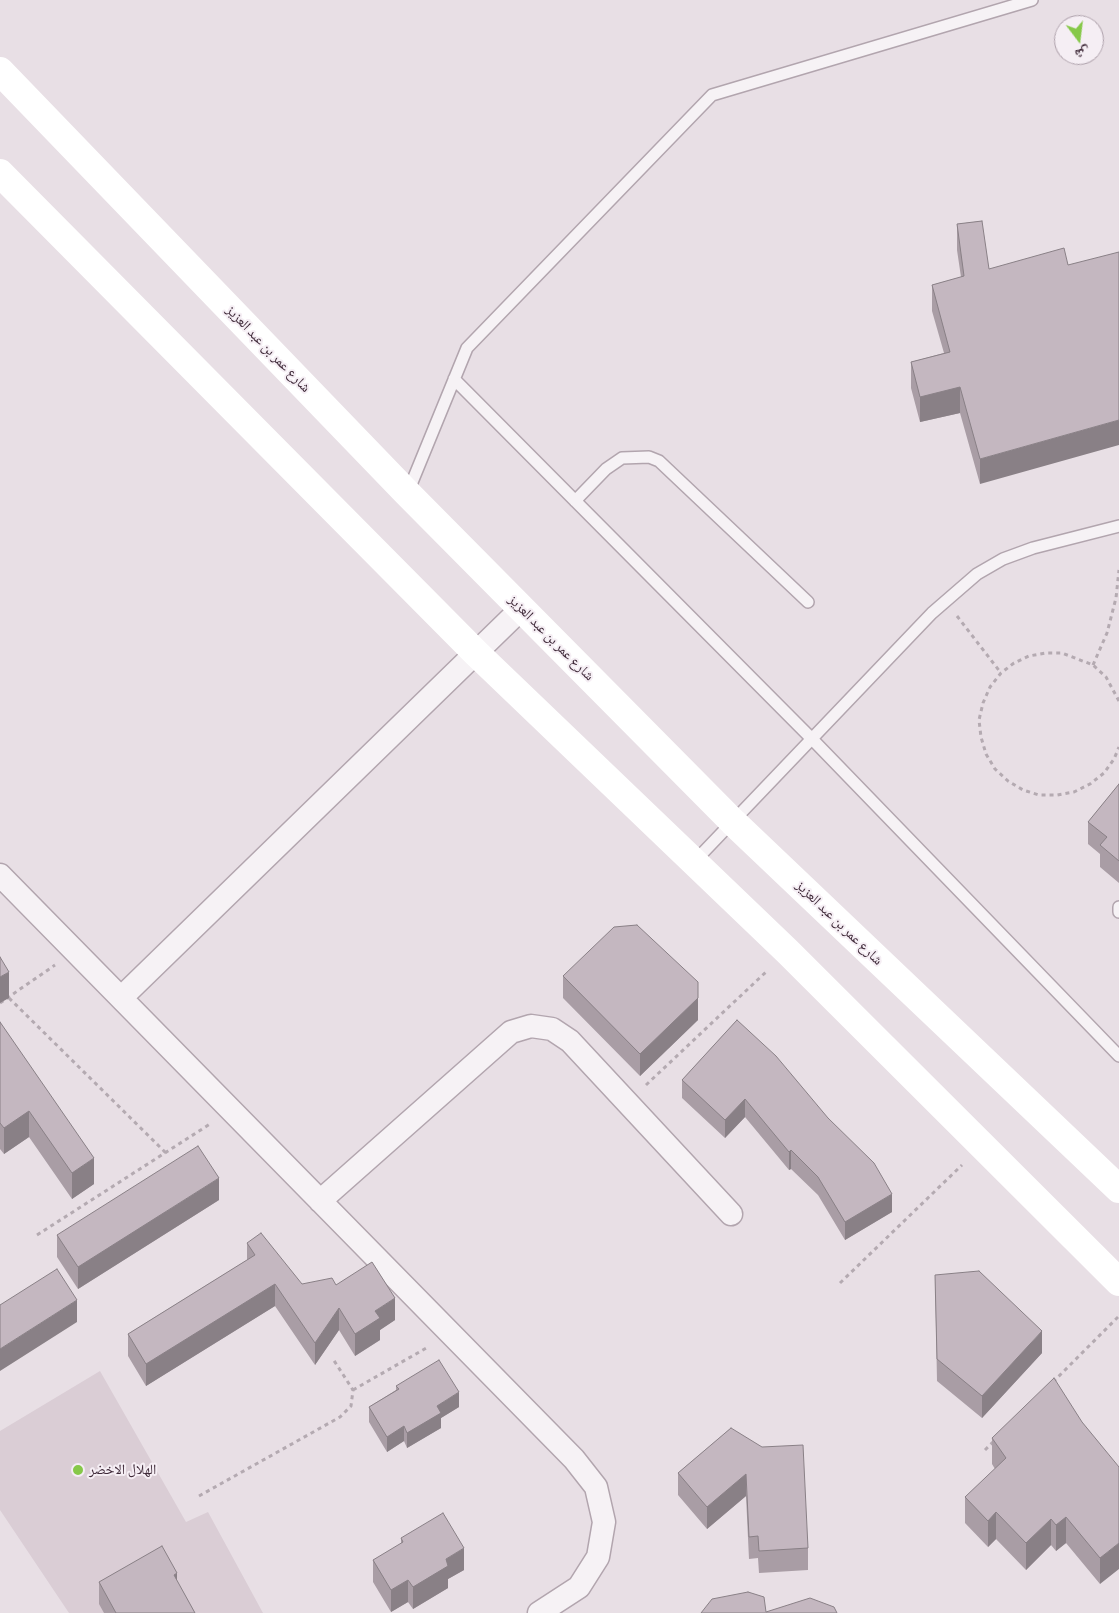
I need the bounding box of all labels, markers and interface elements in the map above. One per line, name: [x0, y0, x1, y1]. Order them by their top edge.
north arrow: [1054, 15, 1104, 65]
text: ش: [1073, 43, 1092, 65]
street label: شارع عمر بن عبد العزيز: [222, 302, 314, 396]
street label: شارع عمر بن عبد العزيز: [505, 592, 597, 684]
street label: شارع عمر بن عبد العزيز: [792, 877, 886, 969]
place label: الهلال الاخضر: [89, 1462, 156, 1478]
marker: الهلال الاخضر: [71, 1463, 85, 1477]

